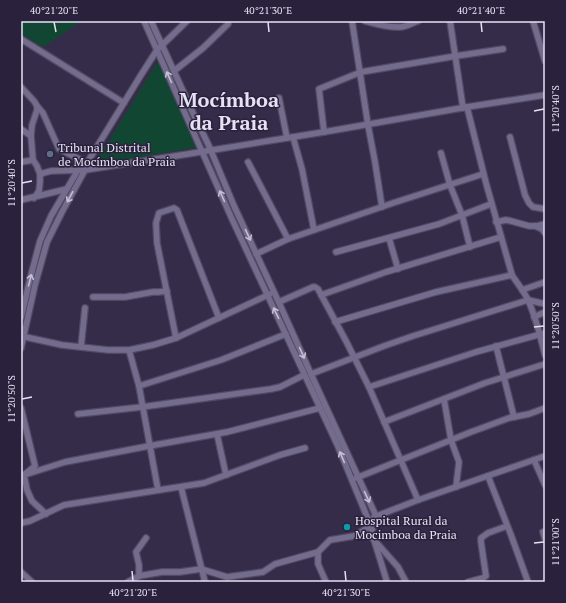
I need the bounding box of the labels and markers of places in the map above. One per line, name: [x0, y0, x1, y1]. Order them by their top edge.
place label: Tribunal Distrital de Mocímboa da Praia: [58, 140, 175, 169]
marker: Tribunal Distrital de Mocímboa da Praia: [45, 149, 55, 159]
place label: Hospital Rural da Mocimboa da Praia: [355, 513, 457, 542]
marker: Hospital Rural da Mocimboa da Praia: [342, 522, 352, 532]

